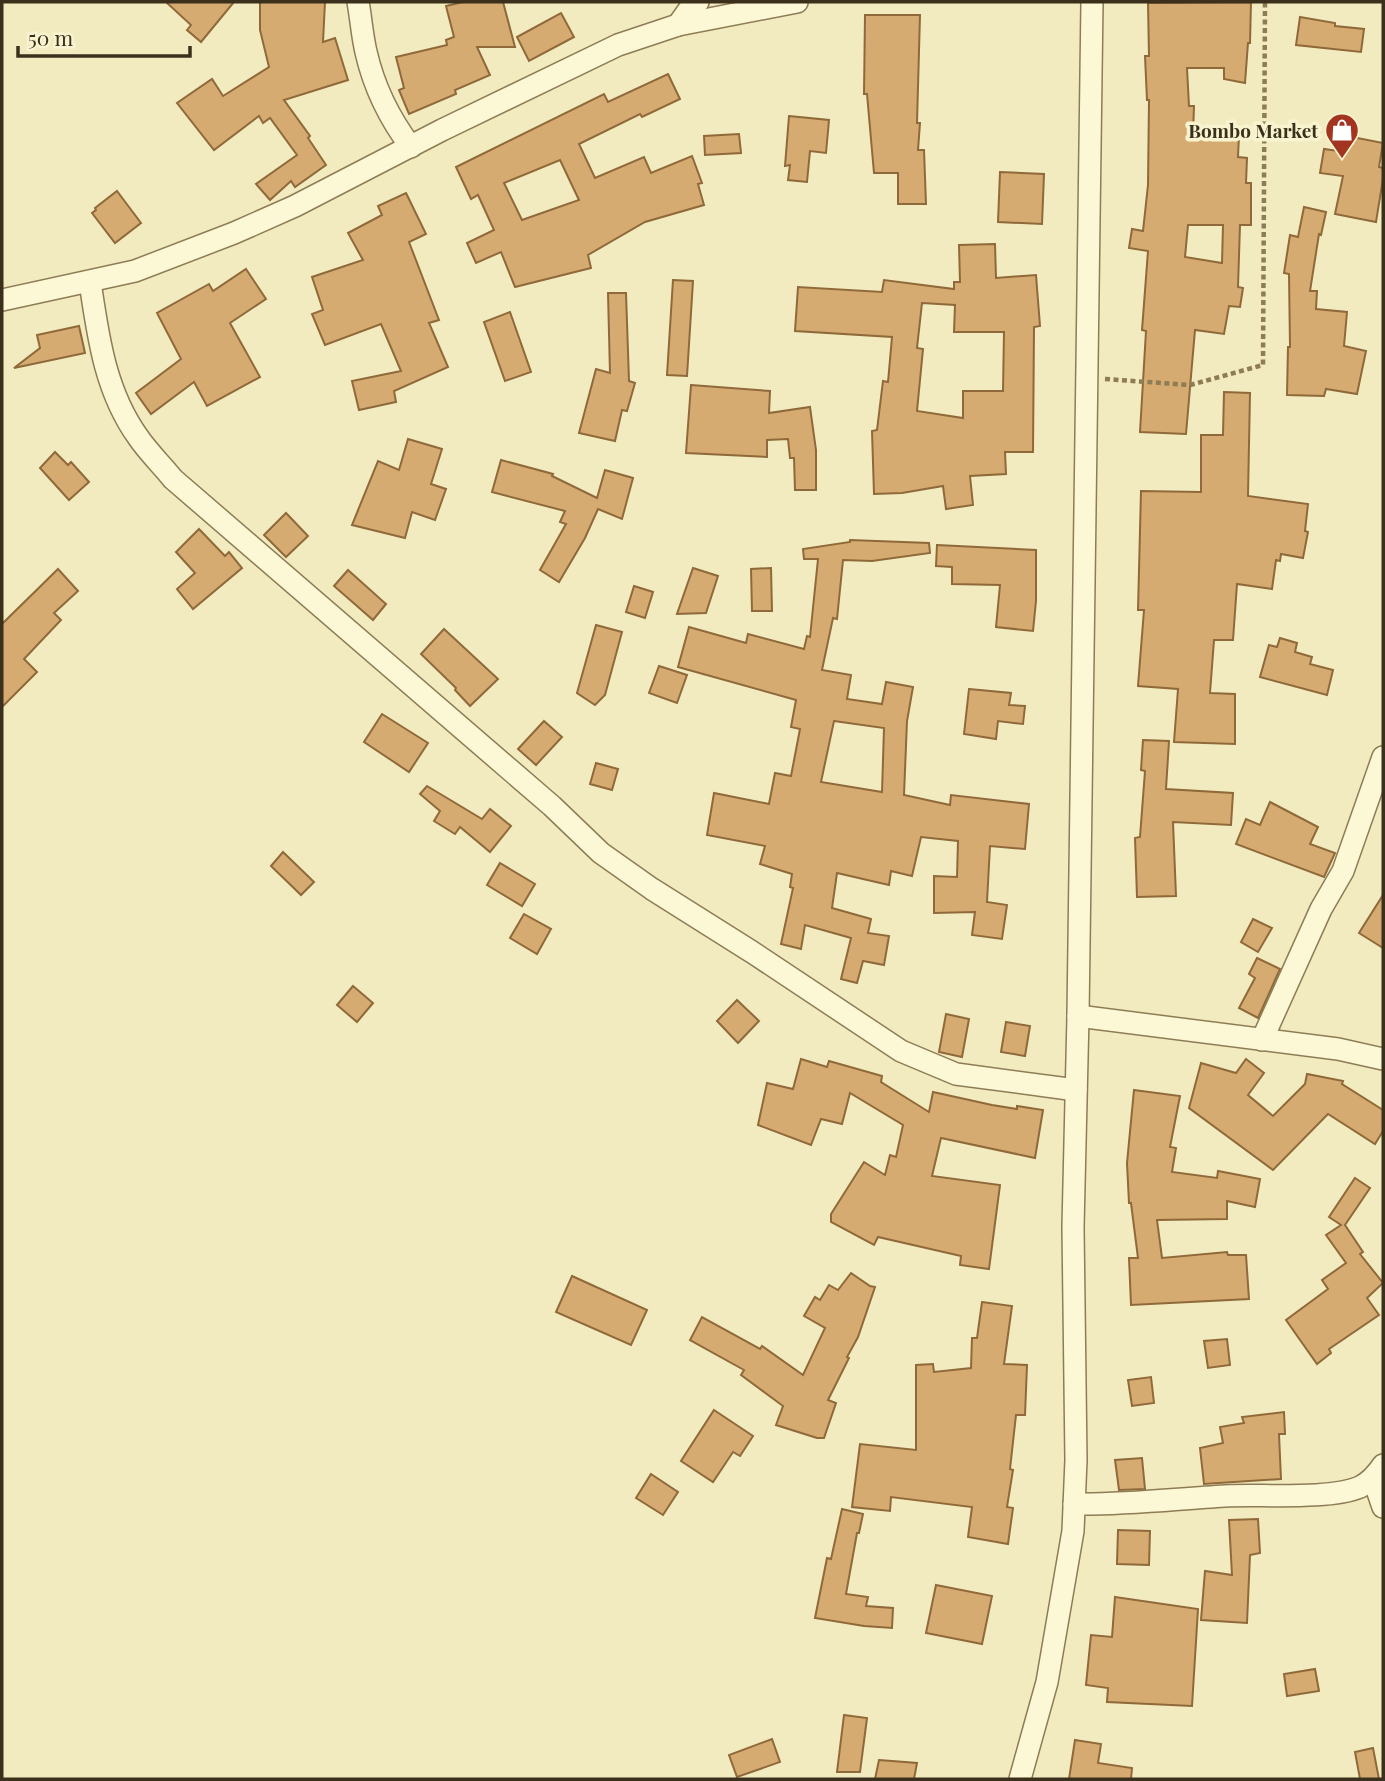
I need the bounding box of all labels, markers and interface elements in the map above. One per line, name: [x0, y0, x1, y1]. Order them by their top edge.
scale bar: [18, 14, 189, 58]
text: 50 m: [28, 23, 74, 51]
shop icon: Bombo Market: [1323, 111, 1361, 160]
place label: Bombo Market: [1188, 117, 1318, 143]

